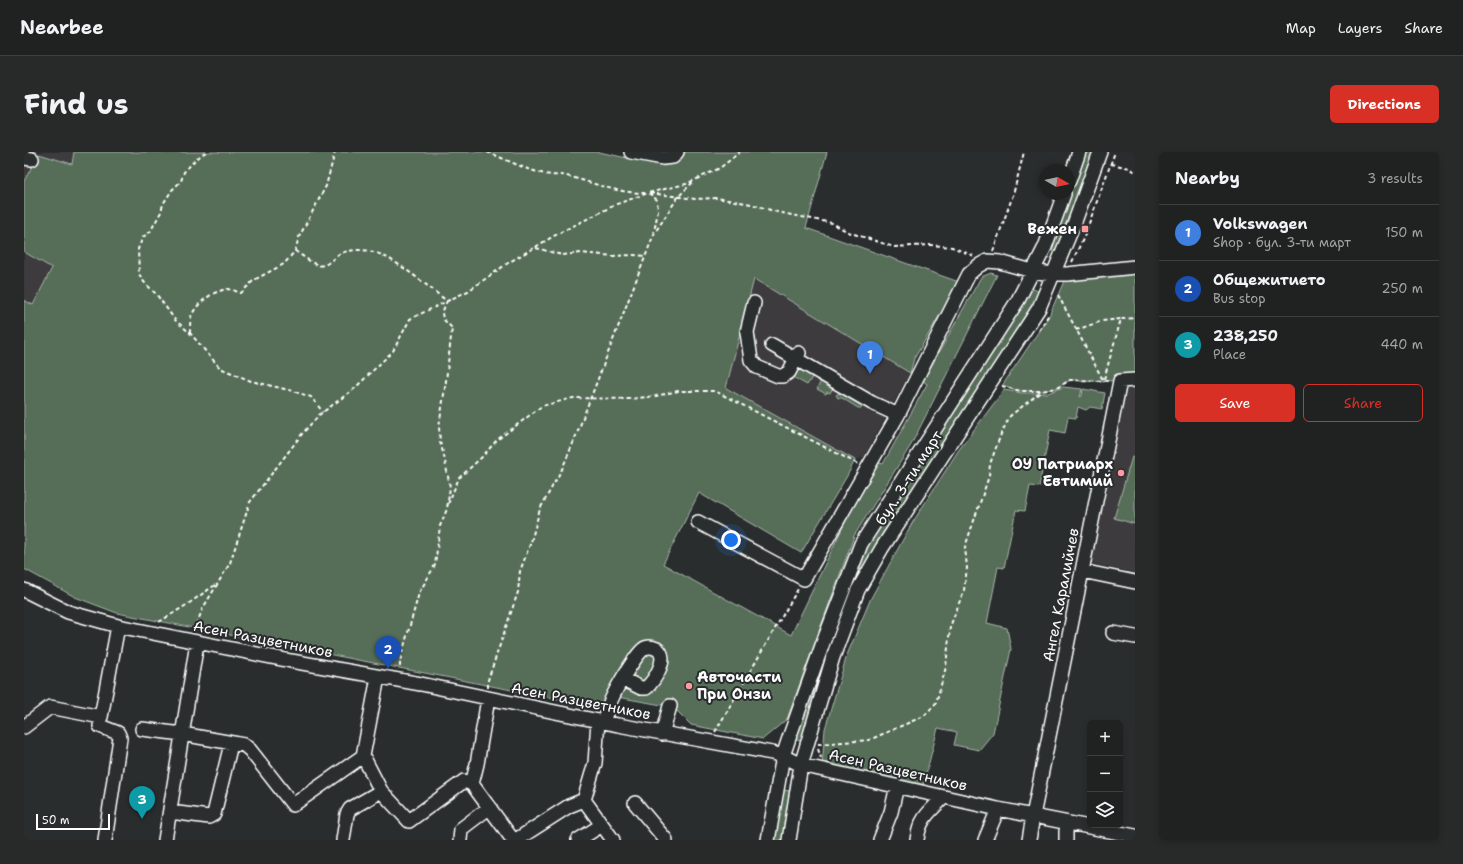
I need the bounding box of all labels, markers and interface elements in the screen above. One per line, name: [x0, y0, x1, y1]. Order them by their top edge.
text: Nearbee: [20, 15, 104, 40]
text: Map: [1286, 19, 1316, 37]
text: Layers: [1338, 19, 1382, 37]
text: Share: [1404, 19, 1443, 37]
text: Find us: [24, 85, 129, 123]
button: Directions: [1330, 85, 1439, 123]
north arrow: [1039, 164, 1075, 200]
text: Nearby: [1175, 167, 1240, 189]
text: 3 results: [1367, 170, 1423, 187]
text: Volkswagen: [1213, 214, 1308, 234]
place label: Вежен: [1028, 219, 1077, 239]
marker: Вежен: [1080, 224, 1090, 234]
text: 1: [1185, 224, 1191, 241]
text: 150 m: [1385, 224, 1423, 241]
text: Shop · бул. 3-ти март: [1213, 234, 1351, 251]
text: Общежитието: [1213, 270, 1326, 290]
text: 2: [1183, 280, 1193, 297]
text: 250 m: [1382, 280, 1423, 297]
text: Bus stop: [1213, 290, 1265, 307]
text: 238,250: [1213, 326, 1278, 346]
text: 3: [1183, 336, 1193, 353]
text: 440 m: [1381, 336, 1423, 353]
pin: 1: [857, 341, 883, 374]
text: Place: [1213, 346, 1246, 363]
button: Save: [1175, 384, 1295, 422]
button: Share: [1303, 384, 1423, 422]
street label: бул. 3-ти март: [871, 426, 947, 529]
place label: ОУ Патриарх Евтимий: [1012, 454, 1114, 491]
marker: ОУ Патриарх Евтимий: [1116, 468, 1126, 478]
street label: Ангел Каралийчев: [1038, 526, 1084, 664]
your location: [721, 530, 741, 550]
street label: Асен Разцветников: [192, 616, 334, 662]
pin: 2: [375, 636, 401, 669]
place label: Авточасти При Онзи: [697, 667, 782, 704]
street label: Асен Разцветников: [510, 678, 652, 724]
marker: Авточасти При Онзи: [684, 681, 694, 691]
map controls: [1087, 720, 1123, 828]
button: +: [1087, 720, 1123, 756]
street label: Асен Разцветников: [827, 744, 969, 796]
button: −: [1087, 756, 1123, 792]
pin: 3: [129, 786, 155, 819]
button: layers: [1087, 792, 1123, 828]
scale bar: [36, 812, 110, 831]
text: 50 m: [42, 813, 70, 828]

